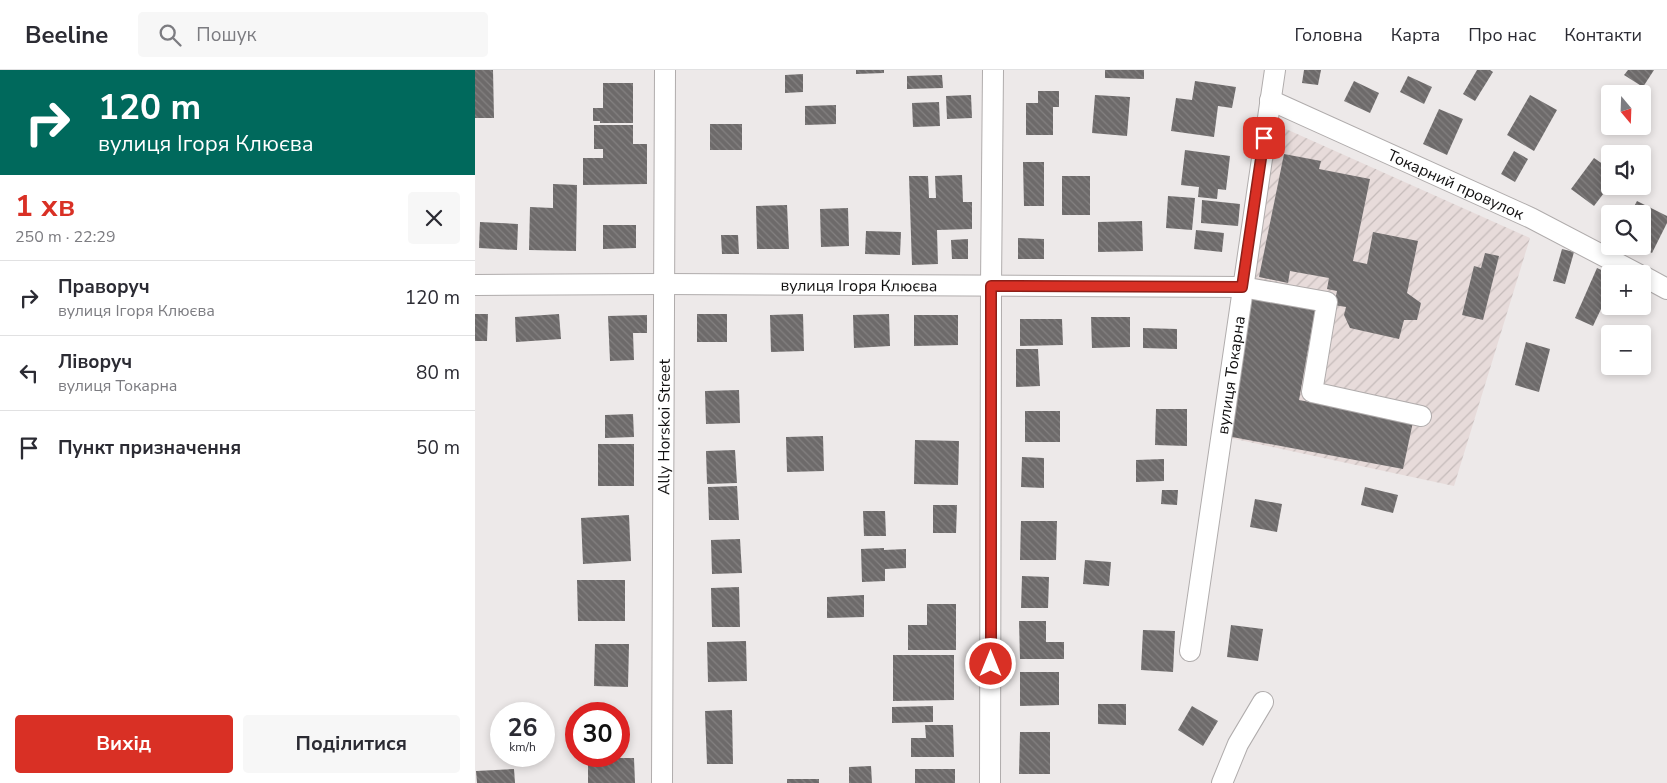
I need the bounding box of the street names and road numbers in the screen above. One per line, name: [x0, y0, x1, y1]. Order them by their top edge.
street label: Токарний провулок: [1384, 145, 1528, 226]
street label: вулиця Ігоря Клюєва: [780, 275, 938, 297]
street label: вулиця Токарна: [1212, 314, 1251, 436]
street label: Ally Horskoi Street: [653, 359, 676, 495]

